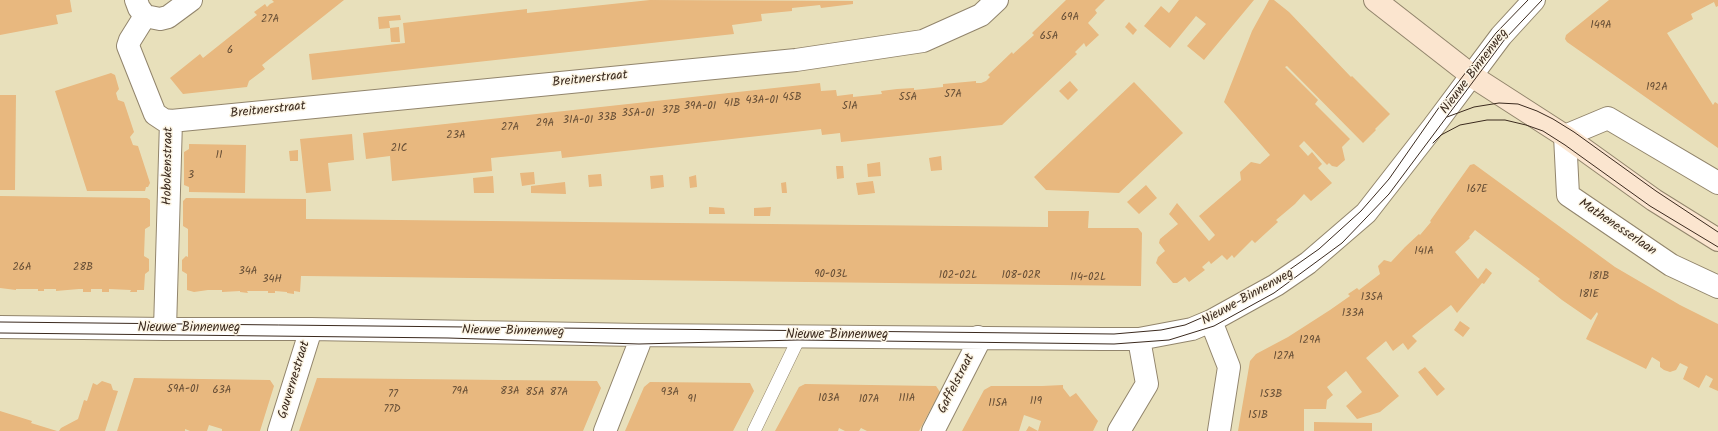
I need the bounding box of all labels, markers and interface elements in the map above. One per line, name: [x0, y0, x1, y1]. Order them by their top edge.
house number: 69A: [1061, 11, 1079, 25]
house number: 27A: [261, 13, 279, 27]
house number: 149A: [1590, 19, 1612, 33]
street label: Nieuwe Binnenweg: [1438, 26, 1512, 118]
house number: 65A: [1040, 30, 1058, 44]
house number: 6: [227, 44, 233, 58]
street label: Breitnerstraat: [552, 68, 628, 92]
house number: 192A: [1646, 81, 1668, 95]
house number: 57A: [944, 88, 962, 102]
house number: 45B: [783, 91, 801, 105]
house number: 55A: [899, 91, 917, 105]
house number: 43A-01: [745, 94, 779, 108]
house number: 41B: [724, 97, 740, 111]
street label: Breitnerstraat: [230, 99, 306, 123]
house number: 39A-01: [684, 100, 716, 114]
house number: 51A: [842, 100, 858, 114]
house number: 37B: [662, 104, 680, 118]
house number: 35A-01: [622, 107, 654, 121]
house number: 33B: [597, 111, 617, 125]
house number: 31A-01: [563, 114, 593, 128]
house number: 29A: [536, 117, 554, 131]
house number: 27A: [501, 121, 519, 135]
street label: Hobokenstraat: [161, 127, 177, 205]
house number: 23A: [446, 129, 466, 143]
house number: 21C: [391, 142, 407, 156]
house number: 11: [216, 149, 222, 163]
house number: 3: [188, 169, 194, 183]
house number: 167E: [1466, 183, 1488, 197]
street label: Mathenesserlaan: [1575, 196, 1659, 260]
house number: 141A: [1414, 245, 1434, 259]
house number: 26A: [12, 261, 32, 275]
house number: 28B: [73, 261, 93, 275]
house number: 34A: [238, 265, 258, 279]
street label: Nieuwe Binnenweg: [1199, 266, 1297, 330]
house number: 90-03L: [814, 268, 848, 282]
house number: 102-02L: [939, 269, 977, 283]
house number: 108-02R: [1002, 269, 1040, 283]
house number: 181B: [1589, 270, 1609, 284]
house number: 114-02L: [1070, 271, 1106, 285]
house number: 34H: [262, 273, 282, 287]
house number: 181E: [1579, 288, 1599, 302]
house number: 135A: [1361, 291, 1383, 305]
house number: 133A: [1342, 307, 1364, 321]
street label: Nieuwe Binnenweg: [138, 321, 240, 337]
street label: Nieuwe Binnenweg: [462, 323, 564, 341]
street label: Nieuwe Binnenweg: [786, 328, 888, 344]
house number: 129A: [1299, 334, 1321, 348]
street label: Gouvernestraat: [276, 339, 314, 421]
house number: 127A: [1273, 350, 1295, 364]
street label: Gaffelstraat: [935, 352, 979, 416]
house number: 59A-01: [167, 383, 199, 397]
house number: 63A: [212, 384, 232, 398]
house number: 79A: [451, 385, 469, 399]
house number: 83A: [500, 385, 520, 399]
house number: 85A: [525, 386, 545, 400]
house number: 87A: [550, 386, 568, 400]
house number: 93A: [661, 386, 679, 400]
house number: 77: [388, 388, 398, 402]
house number: 153B: [1260, 388, 1282, 402]
house number: 103A: [818, 392, 840, 406]
house number: 111A: [898, 392, 916, 406]
house number: 91: [688, 393, 696, 407]
house number: 107A: [859, 393, 879, 407]
house number: 119: [1030, 395, 1042, 409]
house number: 115A: [988, 397, 1008, 411]
house number: 77D: [383, 403, 401, 417]
house number: 151B: [1248, 409, 1268, 423]

